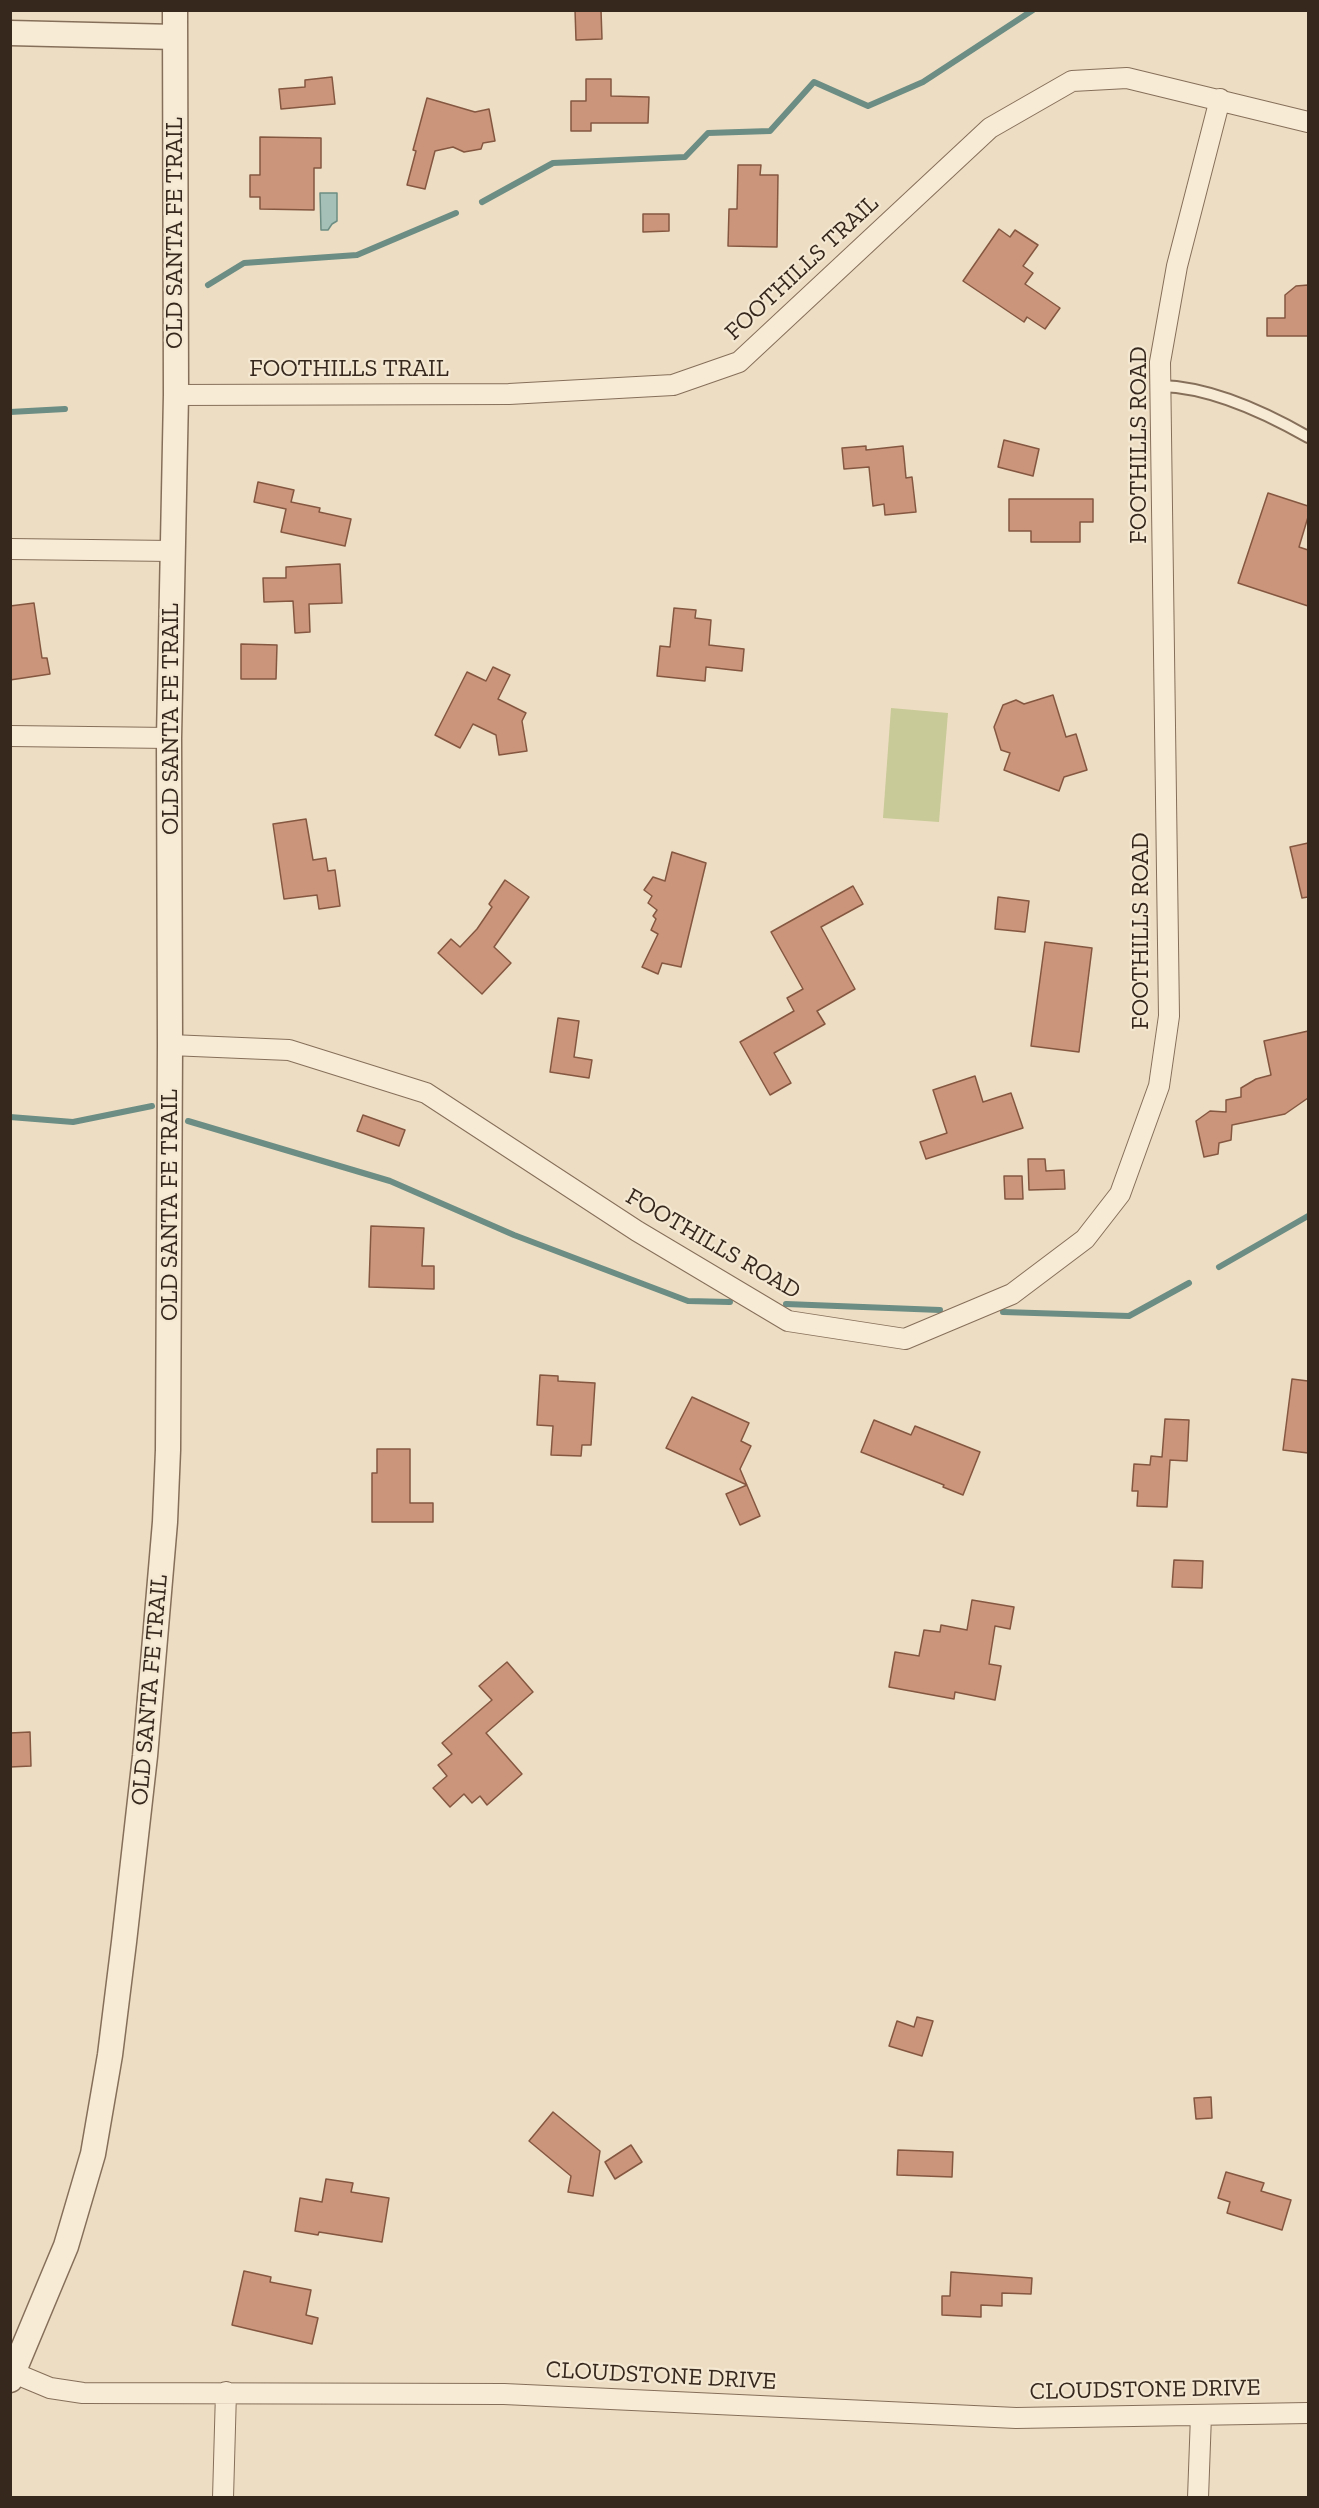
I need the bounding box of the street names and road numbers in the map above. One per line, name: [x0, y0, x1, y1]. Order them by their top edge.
street label: OLD SANTA FE TRAIL: [161, 117, 189, 349]
street label: FOOTHILLS TRAIL: [719, 189, 885, 347]
street label: FOOTHILLS ROAD: [1125, 346, 1153, 544]
street label: FOOTHILLS TRAIL: [249, 355, 449, 383]
street label: OLD SANTA FE TRAIL: [157, 603, 185, 835]
street label: FOOTHILLS ROAD: [1127, 832, 1155, 1030]
street label: OLD SANTA FE TRAIL: [156, 1089, 184, 1321]
street label: FOOTHILLS ROAD: [620, 1182, 806, 1306]
street label: OLD SANTA FE TRAIL: [126, 1573, 174, 1807]
street label: CLOUDSTONE DRIVE: [545, 2356, 777, 2396]
street label: CLOUDSTONE DRIVE: [1029, 2374, 1261, 2406]

